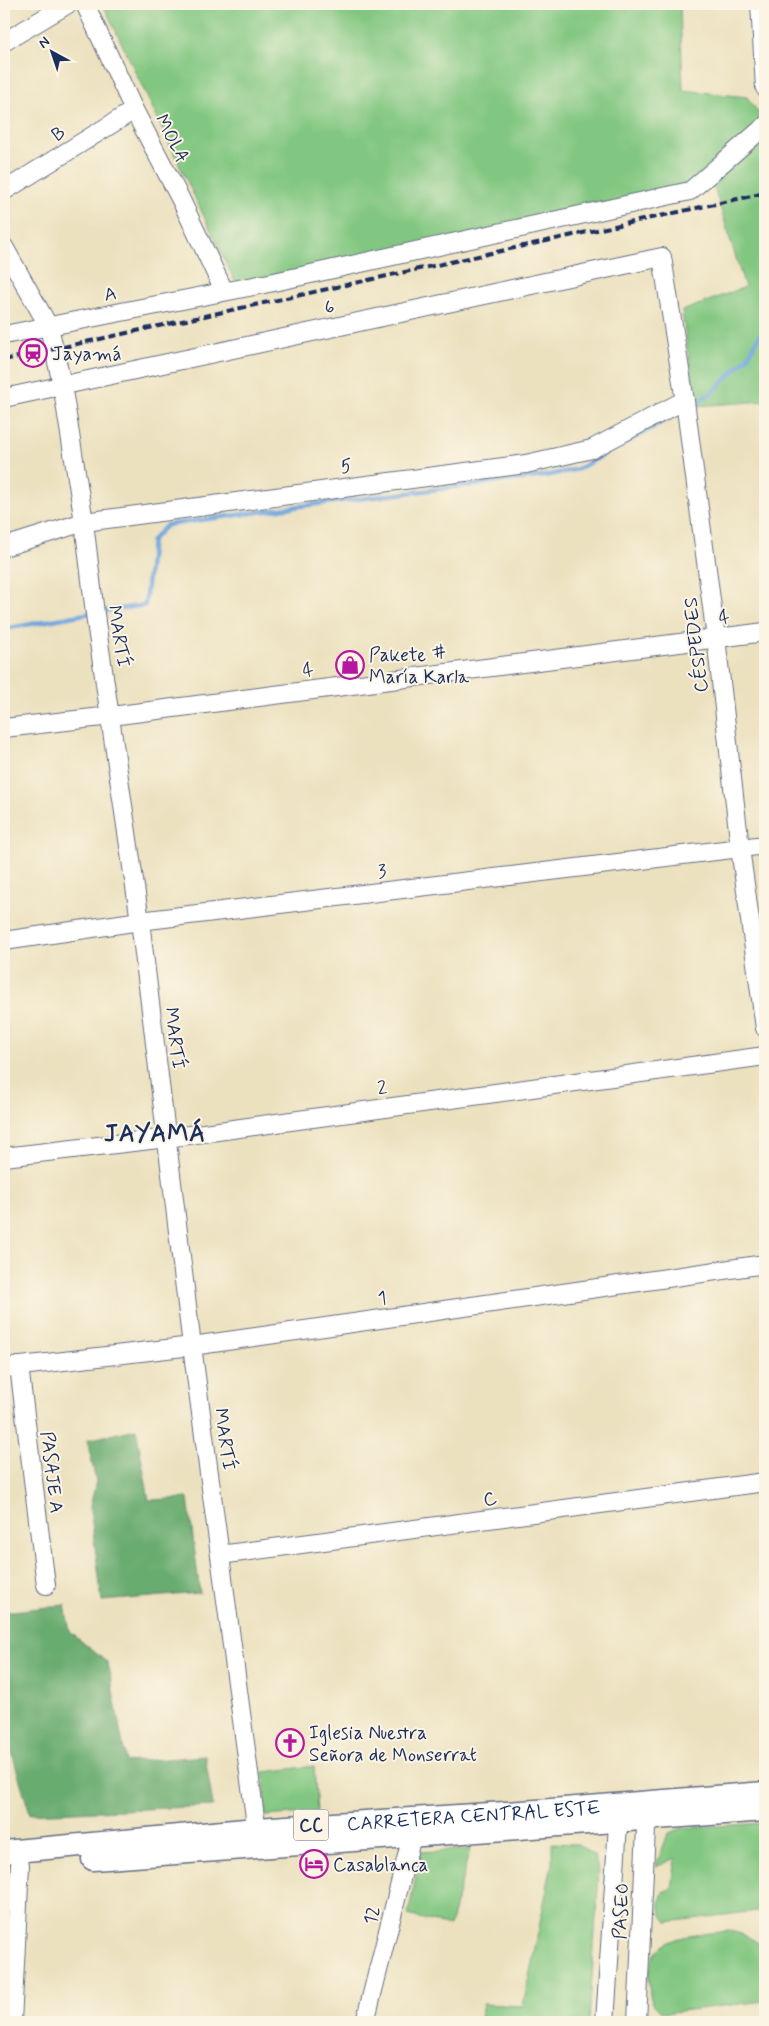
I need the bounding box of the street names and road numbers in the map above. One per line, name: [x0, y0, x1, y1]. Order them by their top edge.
street label: MOLA: [149, 110, 194, 167]
street label: B: [47, 120, 71, 148]
street label: A: [102, 281, 119, 308]
street label: 6: [322, 294, 337, 321]
street label: 5: [339, 453, 353, 480]
street label: CÉSPEDES: [677, 596, 715, 694]
street label: MARTÍ: [101, 603, 137, 669]
street label: 4: [717, 604, 731, 631]
street label: 4: [301, 657, 315, 684]
street label: 3: [376, 859, 388, 884]
street label: MARTÍ: [158, 1006, 192, 1071]
street label: 2: [376, 1075, 389, 1102]
street label: 1: [376, 1286, 388, 1311]
street label: MARTÍ: [208, 1406, 242, 1472]
street label: PASAJE A: [34, 1430, 69, 1515]
street label: C: [482, 1486, 499, 1513]
street label: CARRETERA CENTRAL ESTE: [346, 1795, 601, 1837]
road number: CC: [294, 1810, 328, 1840]
street label: PASEO: [608, 1882, 635, 1940]
street label: 12: [358, 1903, 387, 1927]

